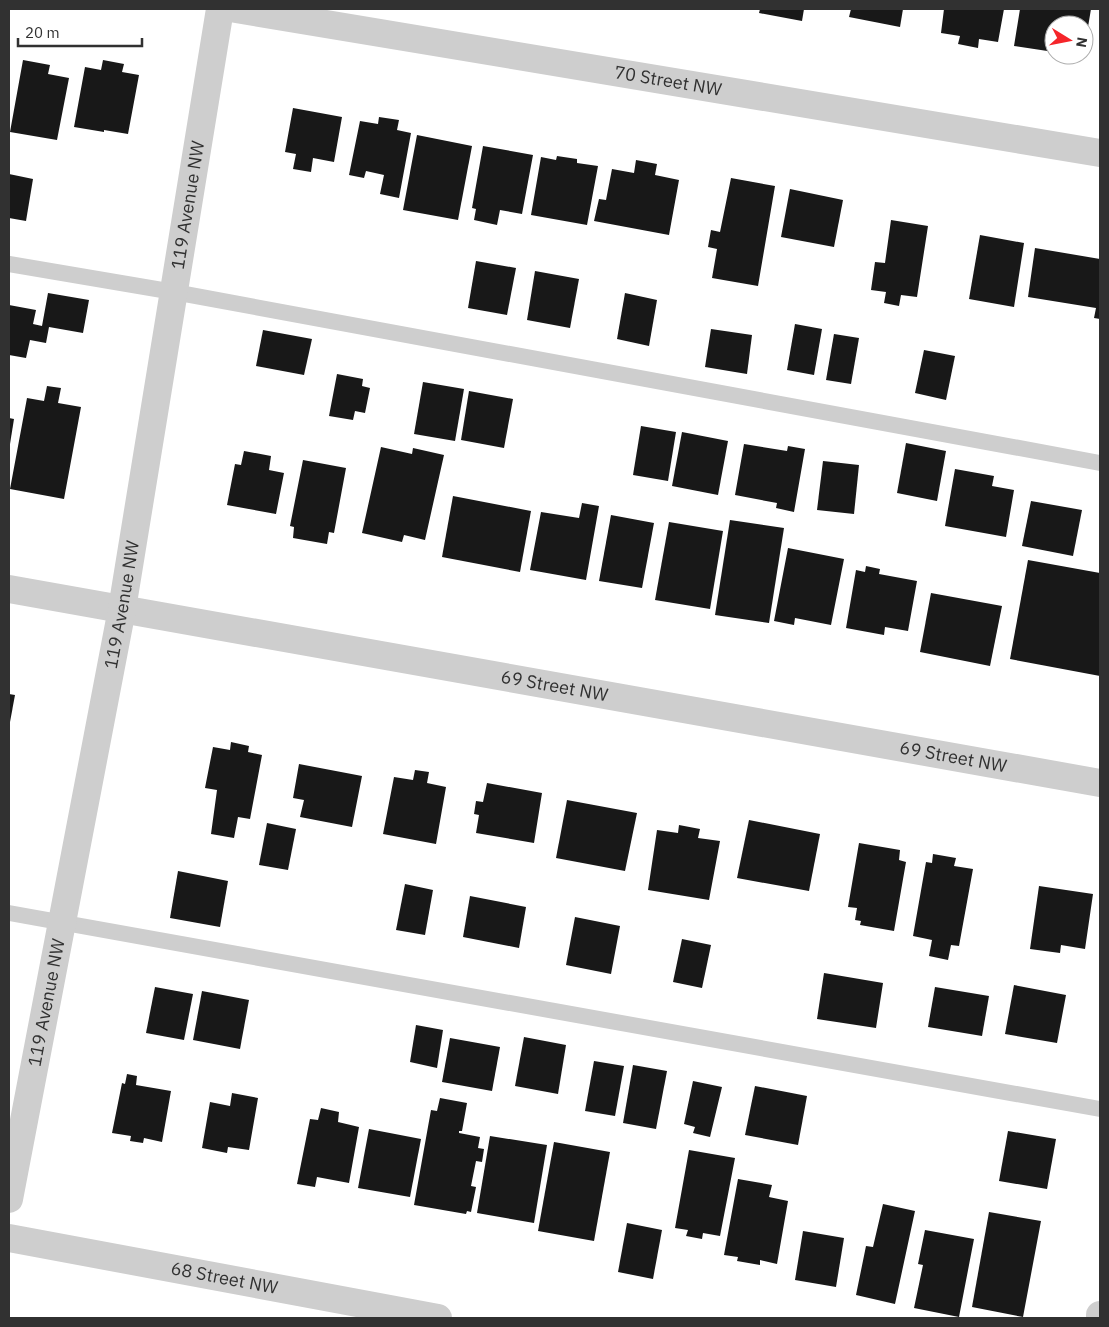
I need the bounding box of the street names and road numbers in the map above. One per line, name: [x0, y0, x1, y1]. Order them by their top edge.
street label: 70 Street NW: [613, 60, 723, 101]
street label: 119 Avenue NW: [166, 139, 209, 271]
street label: 119 Avenue NW: [99, 539, 144, 671]
street label: 69 Street NW: [499, 665, 610, 706]
street label: 69 Street NW: [898, 736, 1009, 777]
street label: 119 Avenue NW: [23, 937, 70, 1068]
street label: 68 Street NW: [169, 1256, 280, 1299]

